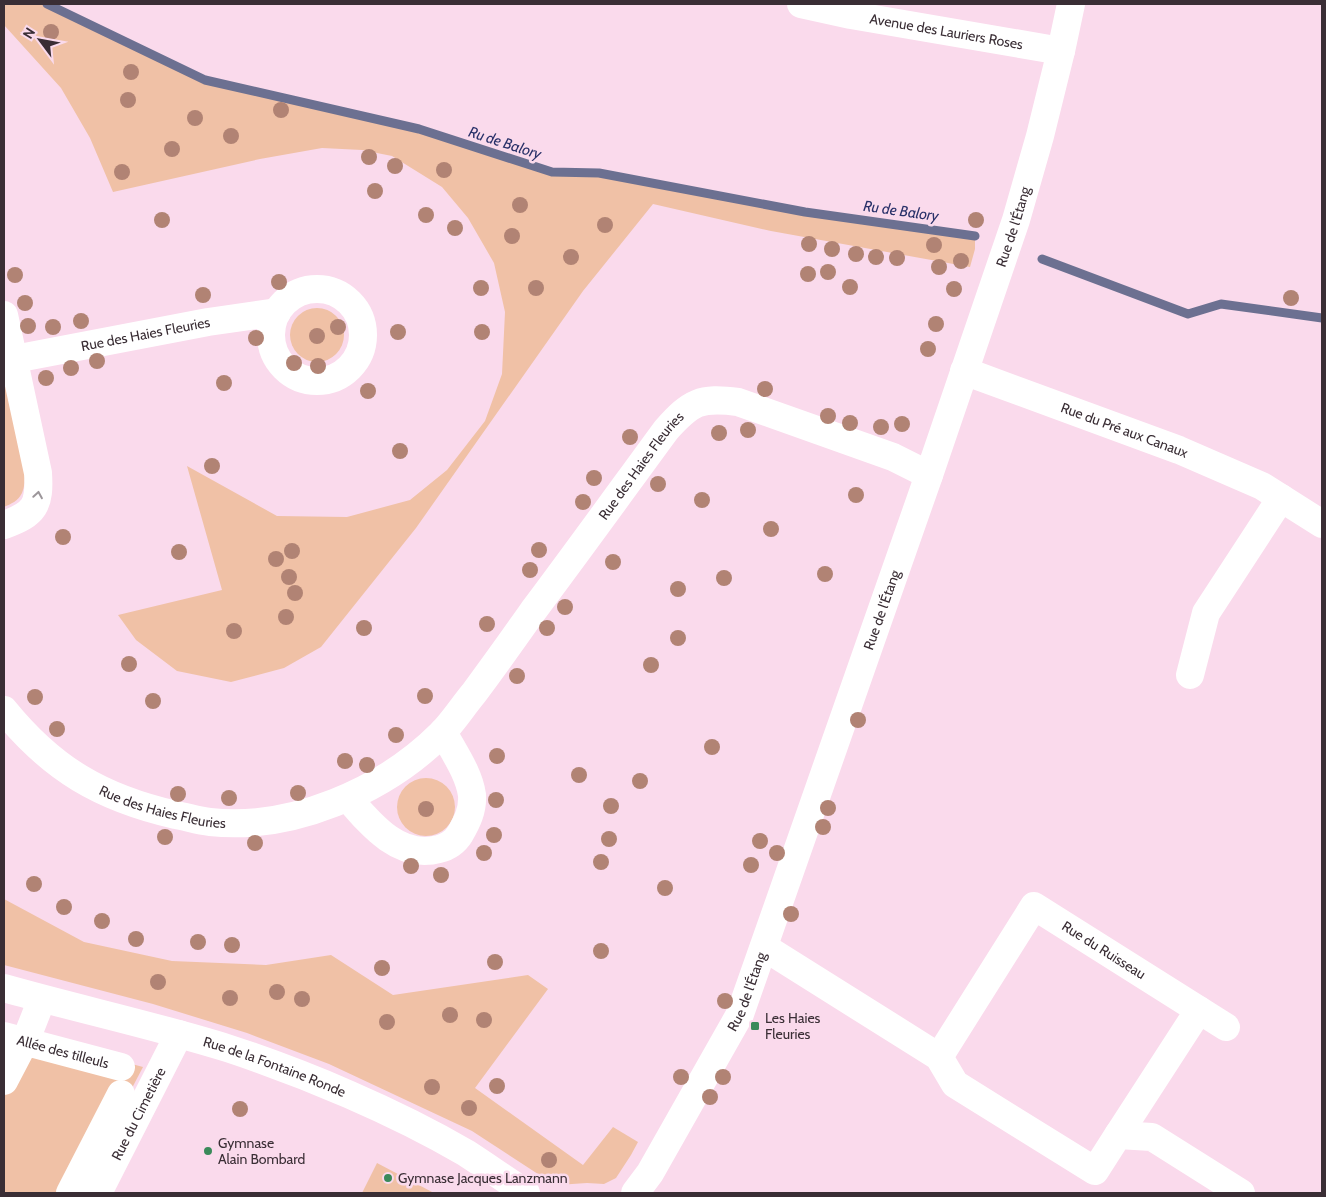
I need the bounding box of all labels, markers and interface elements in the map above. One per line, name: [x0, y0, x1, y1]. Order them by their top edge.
street label: Avenue des Lauriers Roses: [868, 9, 1025, 53]
north arrow: [15, 15, 65, 65]
text: N: [19, 24, 39, 42]
water label: Ru de Balory: [466, 123, 545, 164]
street label: Rue de l'Étang: [992, 183, 1034, 269]
water label: Ru de Balory: [862, 197, 941, 225]
street label: Rue des Haies Fleuries: [79, 313, 212, 355]
street label: Rue du Pré aux Canaux: [1058, 398, 1191, 462]
street label: Rue des Haies Fleuries: [594, 407, 688, 523]
one-way arrow: [32, 491, 42, 500]
street label: Rue de l'Étang: [859, 566, 904, 652]
street label: Rue des Haies Fleuries: [96, 781, 226, 832]
street label: Rue du Ruisseau: [1059, 917, 1149, 983]
street label: Rue de l'Étang: [723, 949, 770, 1034]
place label: Les Haies Fleuries: [765, 1009, 821, 1043]
marker: Les Haies Fleuries: [749, 1020, 761, 1032]
street label: Allée des tilleuls: [15, 1031, 111, 1072]
street label: Rue de la Fontaine Ronde: [201, 1032, 349, 1101]
street label: Rue du Cimetière: [107, 1064, 170, 1163]
place label: Gymnase Alain Bombard: [218, 1134, 305, 1168]
marker: Gymnase Alain Bombard: [202, 1145, 214, 1157]
place label: Gymnase Jacques Lanzmann: [398, 1169, 568, 1187]
marker: Gymnase Jacques Lanzmann: [382, 1172, 394, 1184]

